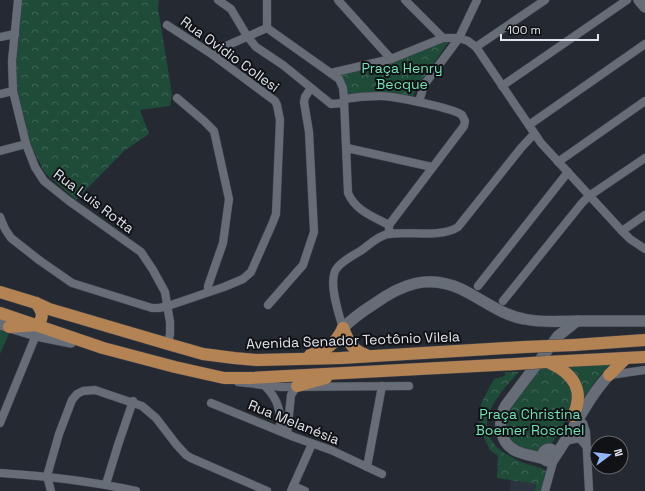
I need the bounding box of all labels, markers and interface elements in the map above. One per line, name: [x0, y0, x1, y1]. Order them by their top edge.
street label: Rua Ovidio Collesi: [177, 12, 283, 96]
scale bar: [501, 16, 598, 42]
text: 100 m: [507, 22, 541, 38]
park label: Praça Henry Becque: [361, 59, 443, 93]
street label: Rua Luis Rotta: [50, 165, 138, 237]
street label: Avenida Senador Teotônio Vilela: [246, 327, 460, 353]
street label: Rua Melanésia: [246, 396, 342, 448]
park label: Praça Christina Boemer Roschel: [476, 405, 584, 439]
north arrow: [589, 435, 629, 475]
text: N: [611, 447, 626, 458]

